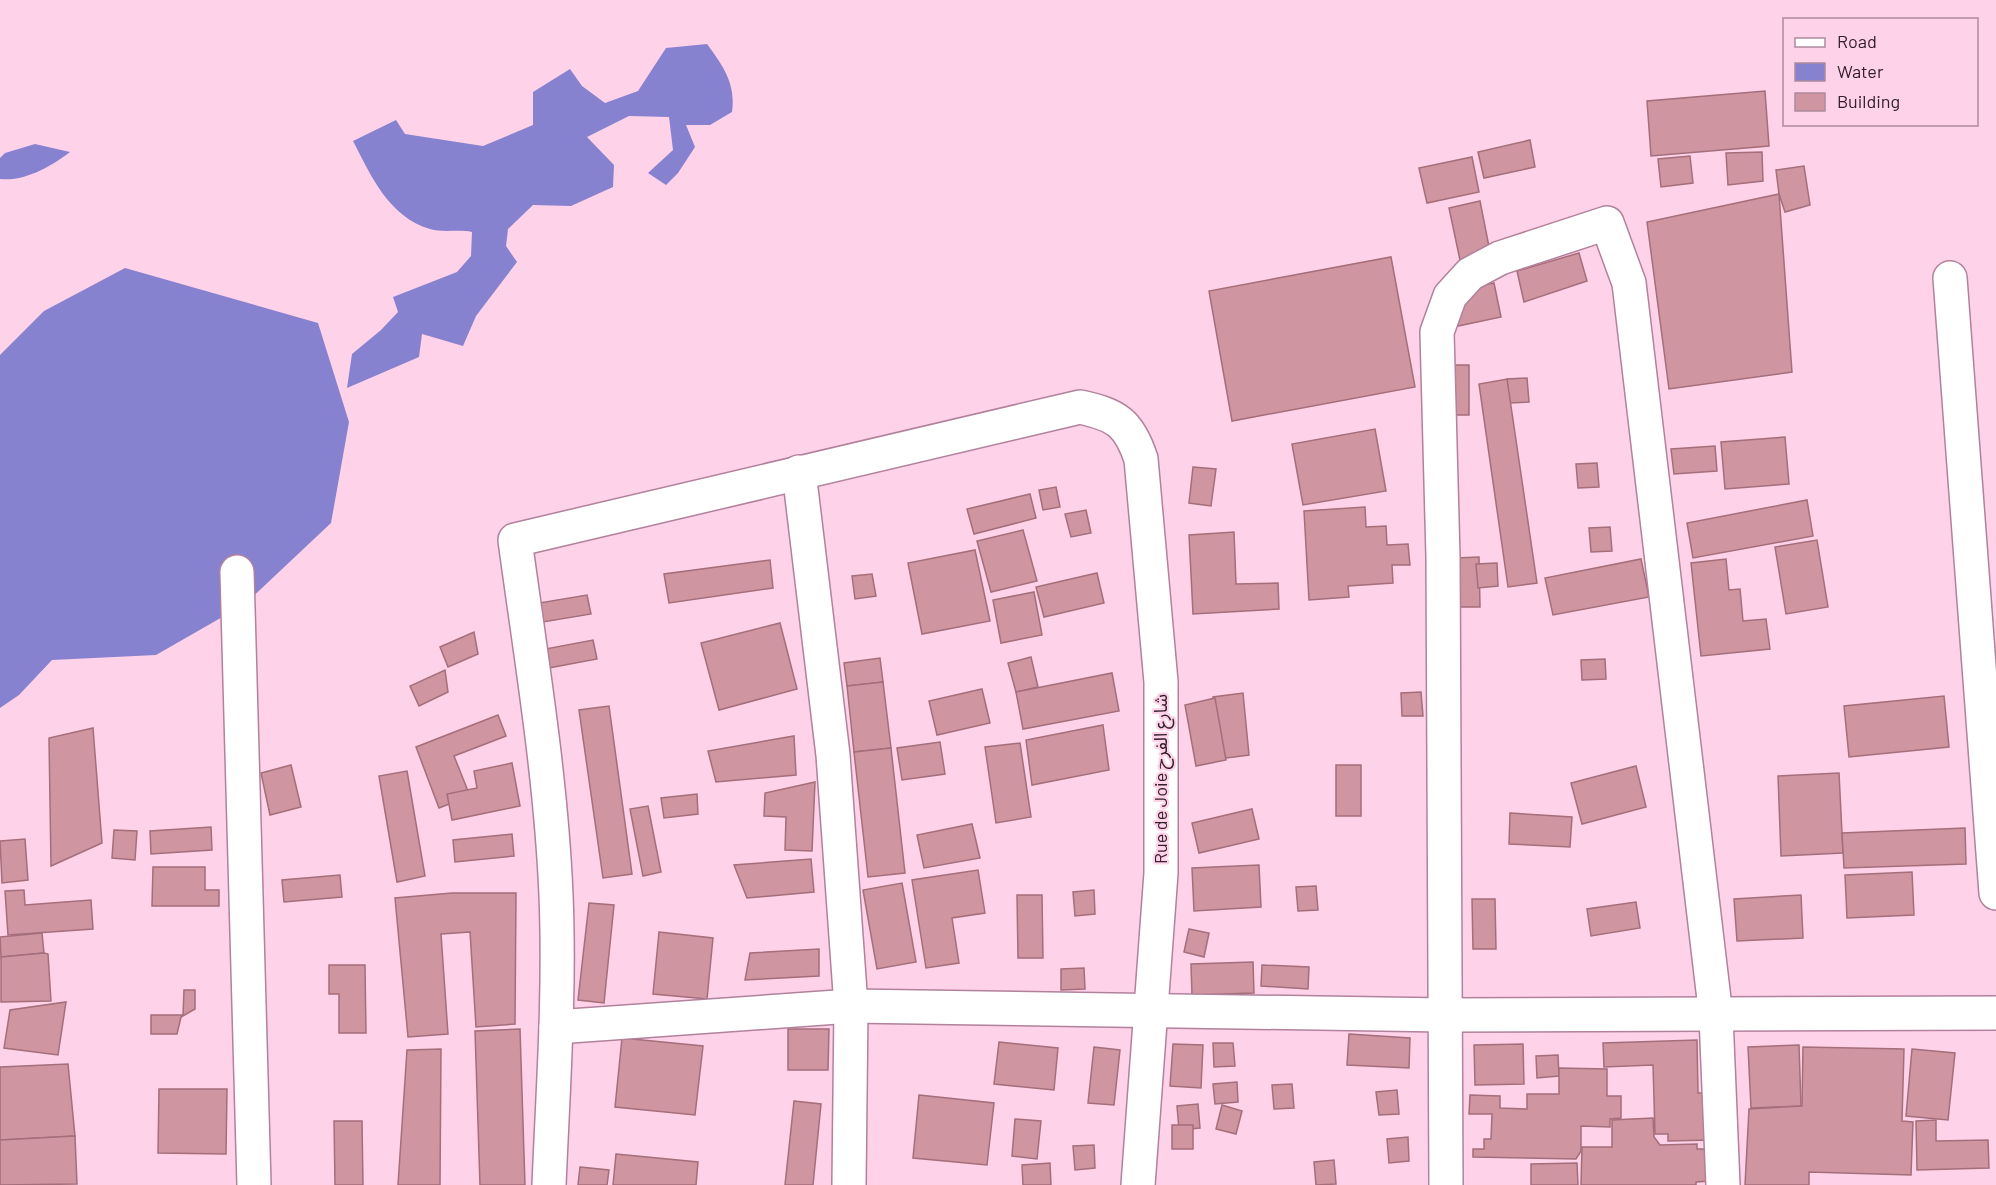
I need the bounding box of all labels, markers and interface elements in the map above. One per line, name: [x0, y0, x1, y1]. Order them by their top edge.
legend: [1783, 18, 1978, 126]
text: Road: [1837, 30, 1877, 52]
text: Water: [1837, 60, 1884, 82]
text: Building: [1837, 90, 1900, 112]
street label: Rue de Joie شارع الفرح: [1149, 694, 1175, 864]

